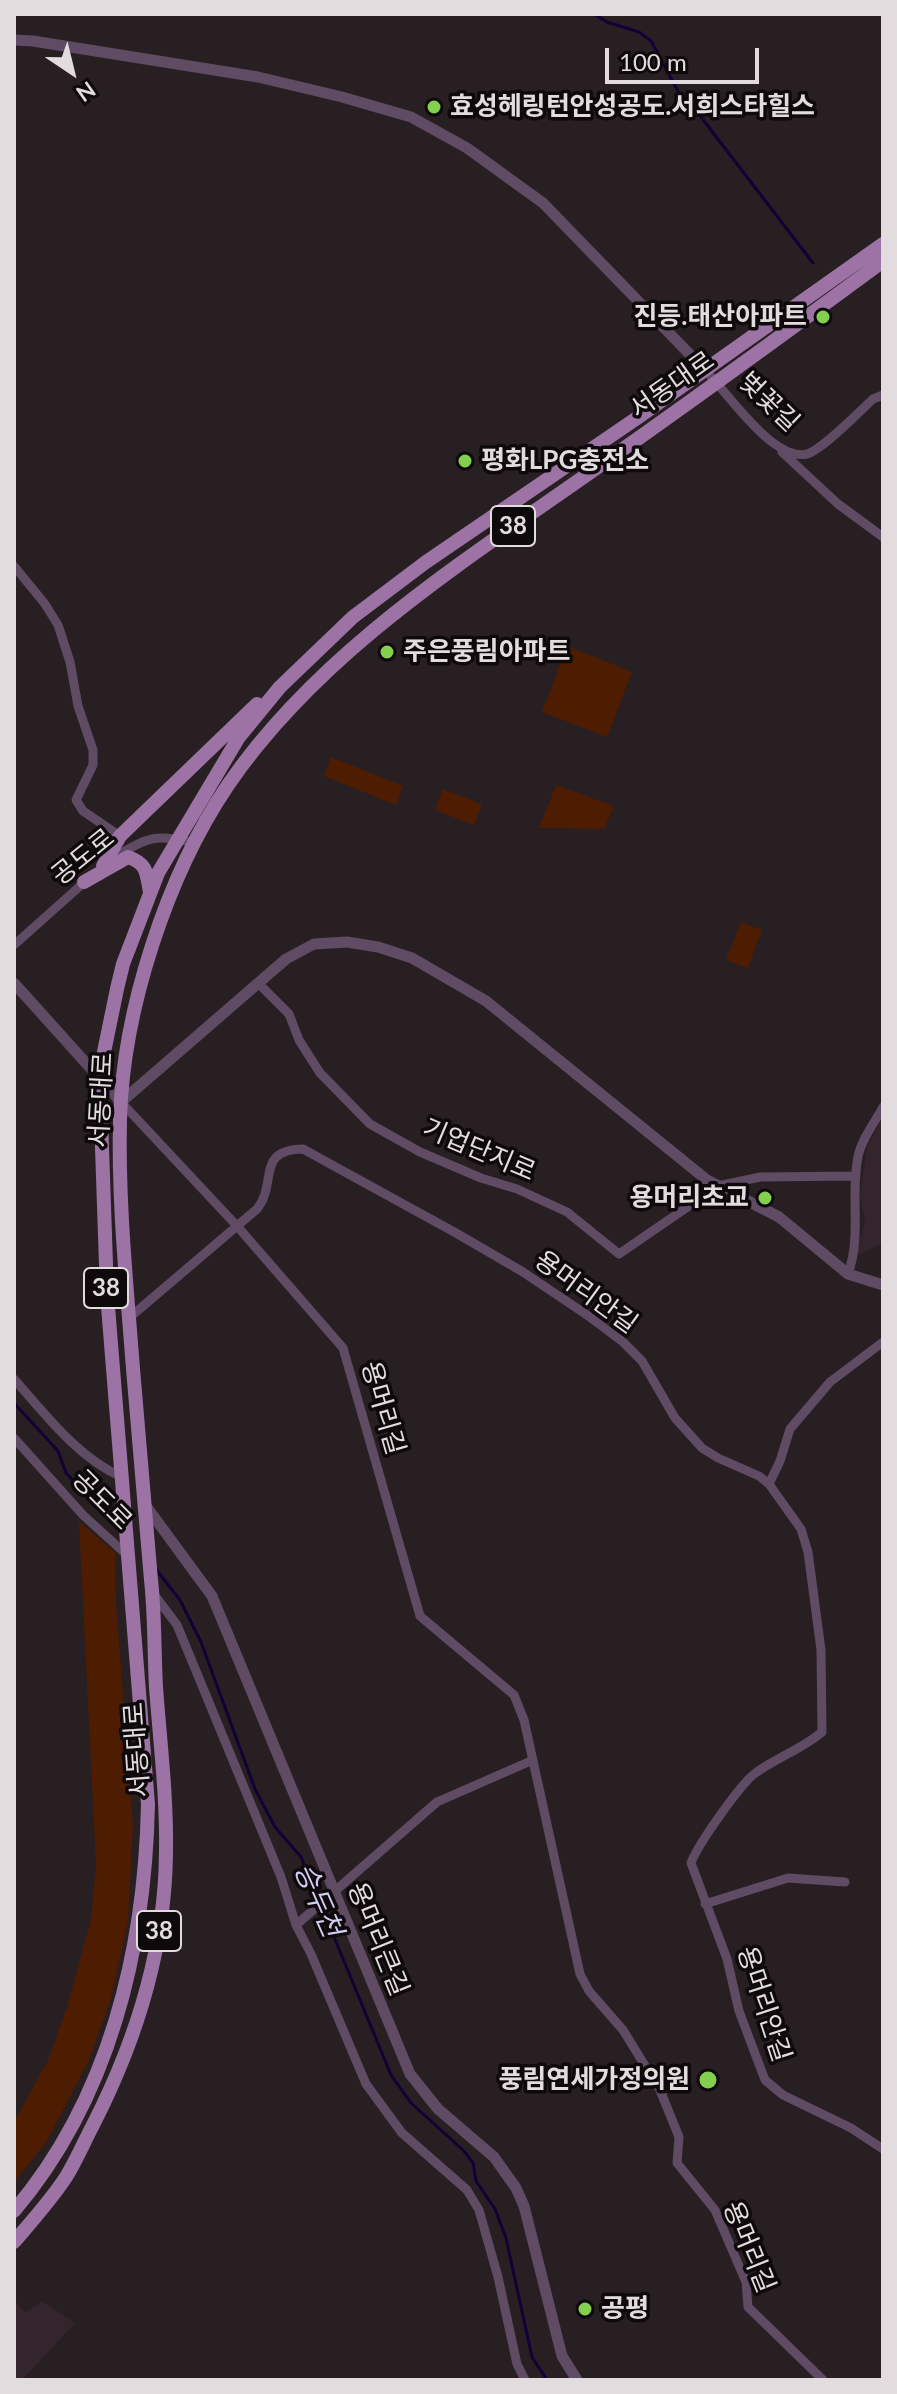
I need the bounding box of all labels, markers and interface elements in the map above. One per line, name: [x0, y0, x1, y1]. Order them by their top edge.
north arrow: [32, 32, 112, 112]
scale bar: [609, 32, 763, 82]
text: 100 m: [619, 47, 687, 76]
text: N: [71, 76, 101, 108]
place label: 효성헤링턴안성공도.서희스타힐스: [450, 91, 815, 123]
marker: 효성헤링턴안성공도.서희스타힐스: [425, 98, 443, 116]
place label: 진등.태산아파트: [633, 301, 807, 333]
marker: 진등.태산아파트: [814, 308, 832, 326]
street label: 서동대로: [624, 345, 720, 425]
street label: 벚꽃길: [732, 366, 806, 438]
place label: 평화LPG충전소: [481, 445, 649, 477]
marker: 평화LPG충전소: [456, 452, 474, 470]
road number: 38: [491, 506, 535, 546]
place label: 주은풍림아파트: [403, 636, 570, 668]
marker: 주은풍림아파트: [378, 643, 396, 661]
street label: 공도로: [45, 822, 121, 892]
street label: 서동대로: [83, 1051, 119, 1149]
street label: 기업단지로: [418, 1112, 540, 1188]
place label: 용머리초교: [629, 1182, 749, 1214]
marker: 용머리초교: [756, 1189, 774, 1207]
street label: 용머리안길: [528, 1244, 644, 1340]
road number: 38: [84, 1268, 128, 1308]
street label: 용머리길: [355, 1358, 411, 1458]
street label: 공도로: [66, 1464, 138, 1536]
street label: 서동대로: [118, 1701, 156, 1799]
water label: 승두천: [287, 1858, 349, 1942]
street label: 용머리큰길: [341, 1878, 415, 2000]
road number: 38: [137, 1911, 181, 1951]
street label: 용머리안길: [731, 1942, 797, 2066]
place label: 풍림연세가정의원: [499, 2064, 690, 2096]
marker: 풍림연세가정의원: [697, 2069, 719, 2091]
street label: 용머리길: [717, 2197, 781, 2297]
place label: 공평: [601, 2293, 649, 2325]
marker: 공평: [576, 2300, 594, 2318]

